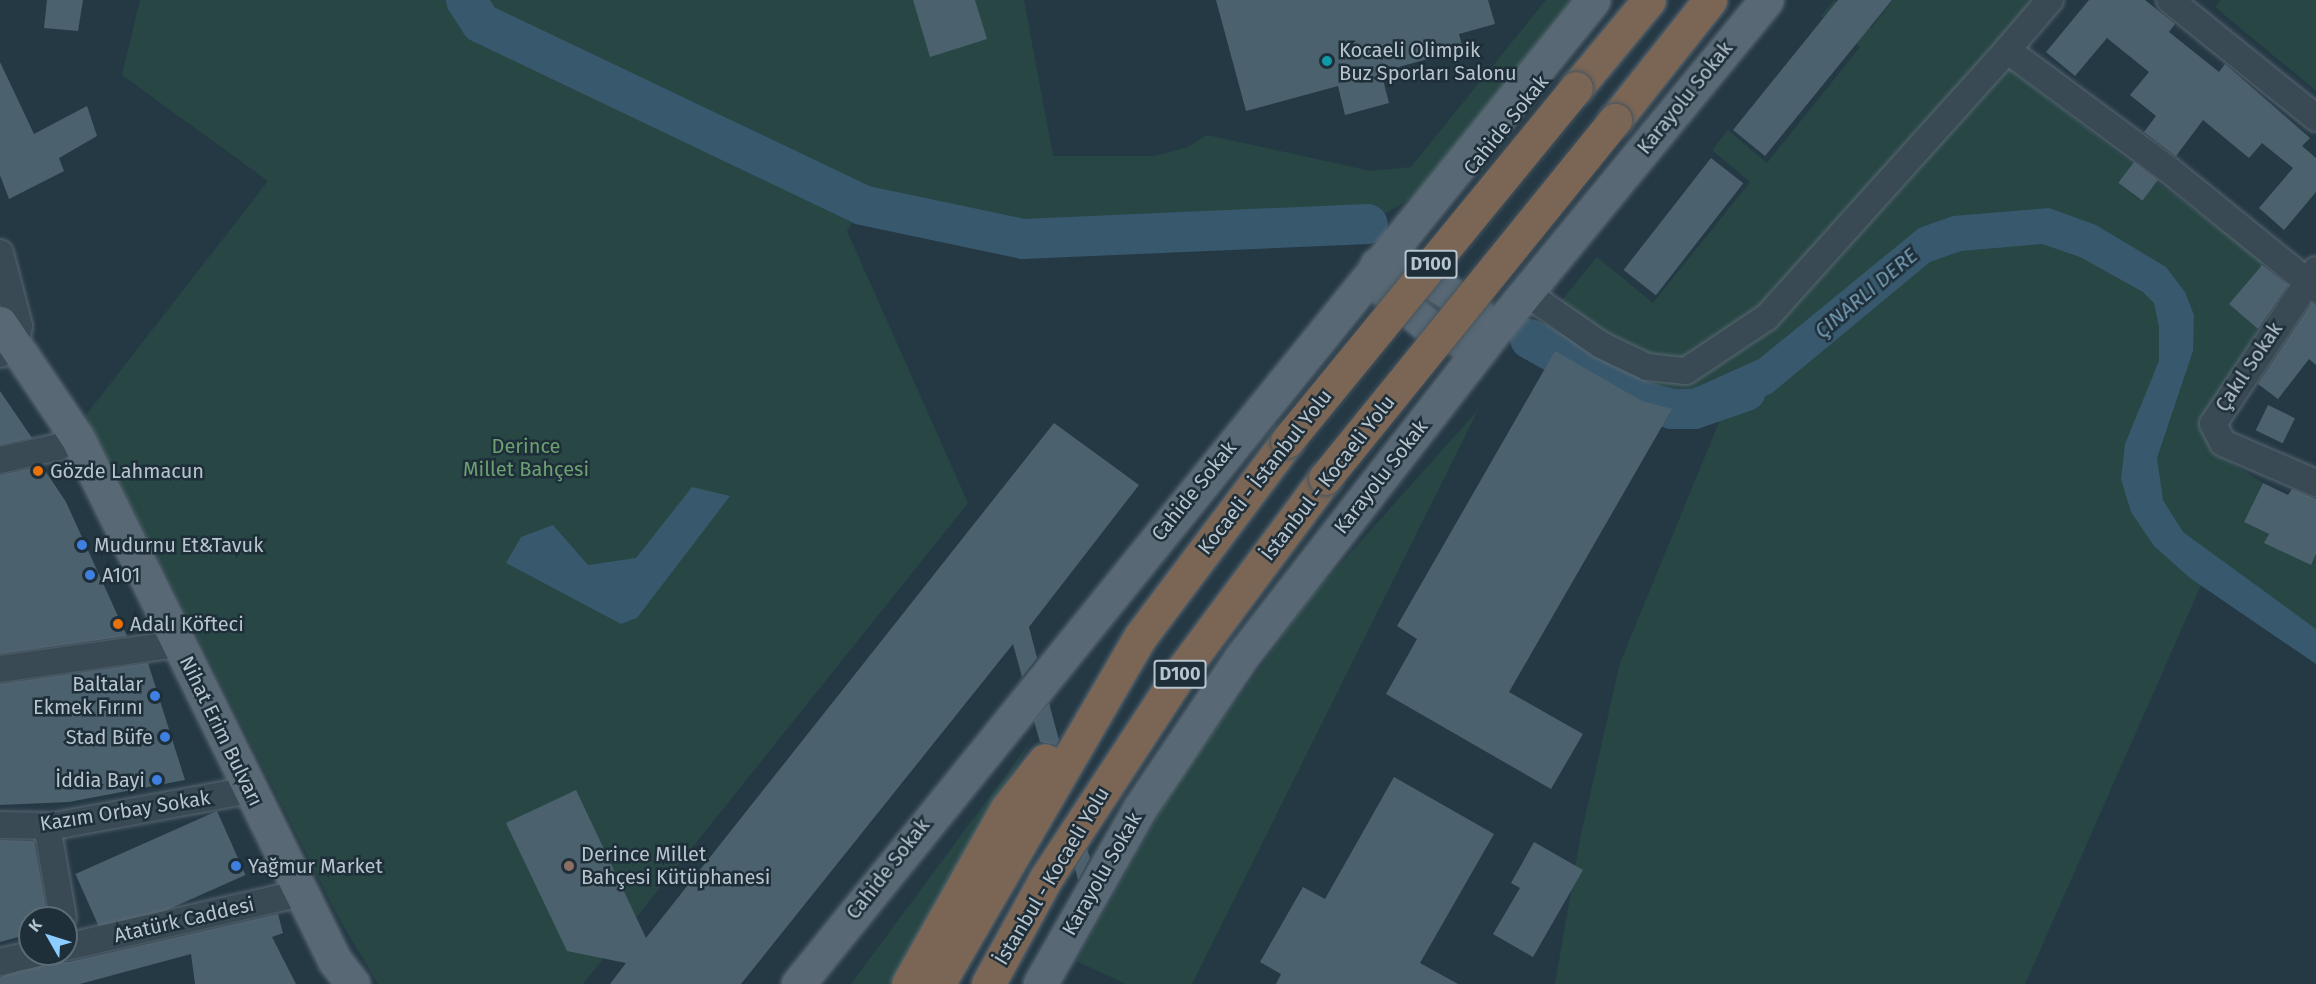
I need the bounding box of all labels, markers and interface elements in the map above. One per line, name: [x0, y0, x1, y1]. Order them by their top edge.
street label: Karayolu Sokak: [1632, 37, 1738, 159]
place label: Kocaeli Olimpik Buz Sporları Salonu: [1339, 38, 1517, 85]
marker: Kocaeli Olimpik Buz Sporları Salonu: [1320, 54, 1334, 68]
street label: Cahide Sokak: [1459, 70, 1553, 180]
water label: ÇINARLI DERE: [1809, 243, 1923, 343]
road number: D100: [1404, 249, 1458, 279]
street label: Çakıl Sokak: [2210, 318, 2288, 416]
street label: Kocaeli - İstanbul Yolu: [1193, 385, 1337, 559]
street label: İstanbul - Kocaeli Yolu: [1256, 391, 1400, 565]
street label: Karayolu Sokak: [1329, 415, 1433, 539]
park label: Derince Millet Bahçesi: [463, 435, 589, 482]
street label: Cahide Sokak: [1147, 436, 1241, 546]
place label: Gözde Lahmacun: [50, 459, 204, 483]
marker: Gözde Lahmacun: [31, 464, 45, 478]
place label: Mudurnu Et&Tavuk: [94, 533, 263, 557]
marker: Mudurnu Et&Tavuk: [75, 538, 89, 552]
place label: A101: [102, 563, 140, 587]
marker: A101: [83, 568, 97, 582]
place label: Adalı Köfteci: [130, 612, 244, 636]
marker: Adalı Köfteci: [111, 617, 125, 631]
street label: Nihat Erim Bulvarı: [174, 652, 268, 810]
road number: D100: [1153, 659, 1207, 689]
place label: Baltalar Ekmek Fırını: [33, 672, 143, 719]
marker: Baltalar Ekmek Fırını: [148, 689, 162, 703]
place label: Stad Büfe: [66, 725, 153, 749]
marker: Stad Büfe: [158, 730, 172, 744]
place label: İddia Bayi: [55, 768, 145, 792]
marker: İddia Bayi: [150, 773, 164, 787]
street label: İstanbul - Kocaeli Yolu: [989, 783, 1115, 969]
street label: Kazım Orbay Sokak: [38, 786, 212, 836]
street label: Karayolu Sokak: [1057, 808, 1147, 940]
street label: Cahide Sokak: [841, 814, 935, 924]
place label: Derince Millet Bahçesi Kütüphanesi: [581, 843, 770, 890]
place label: Yağmur Market: [248, 854, 383, 878]
marker: Yağmur Market: [229, 859, 243, 873]
marker: Derince Millet Bahçesi Kütüphanesi: [562, 859, 576, 873]
street label: Atatürk Caddesi: [112, 892, 256, 948]
north arrow: [18, 906, 78, 966]
text: K: [25, 916, 46, 936]

